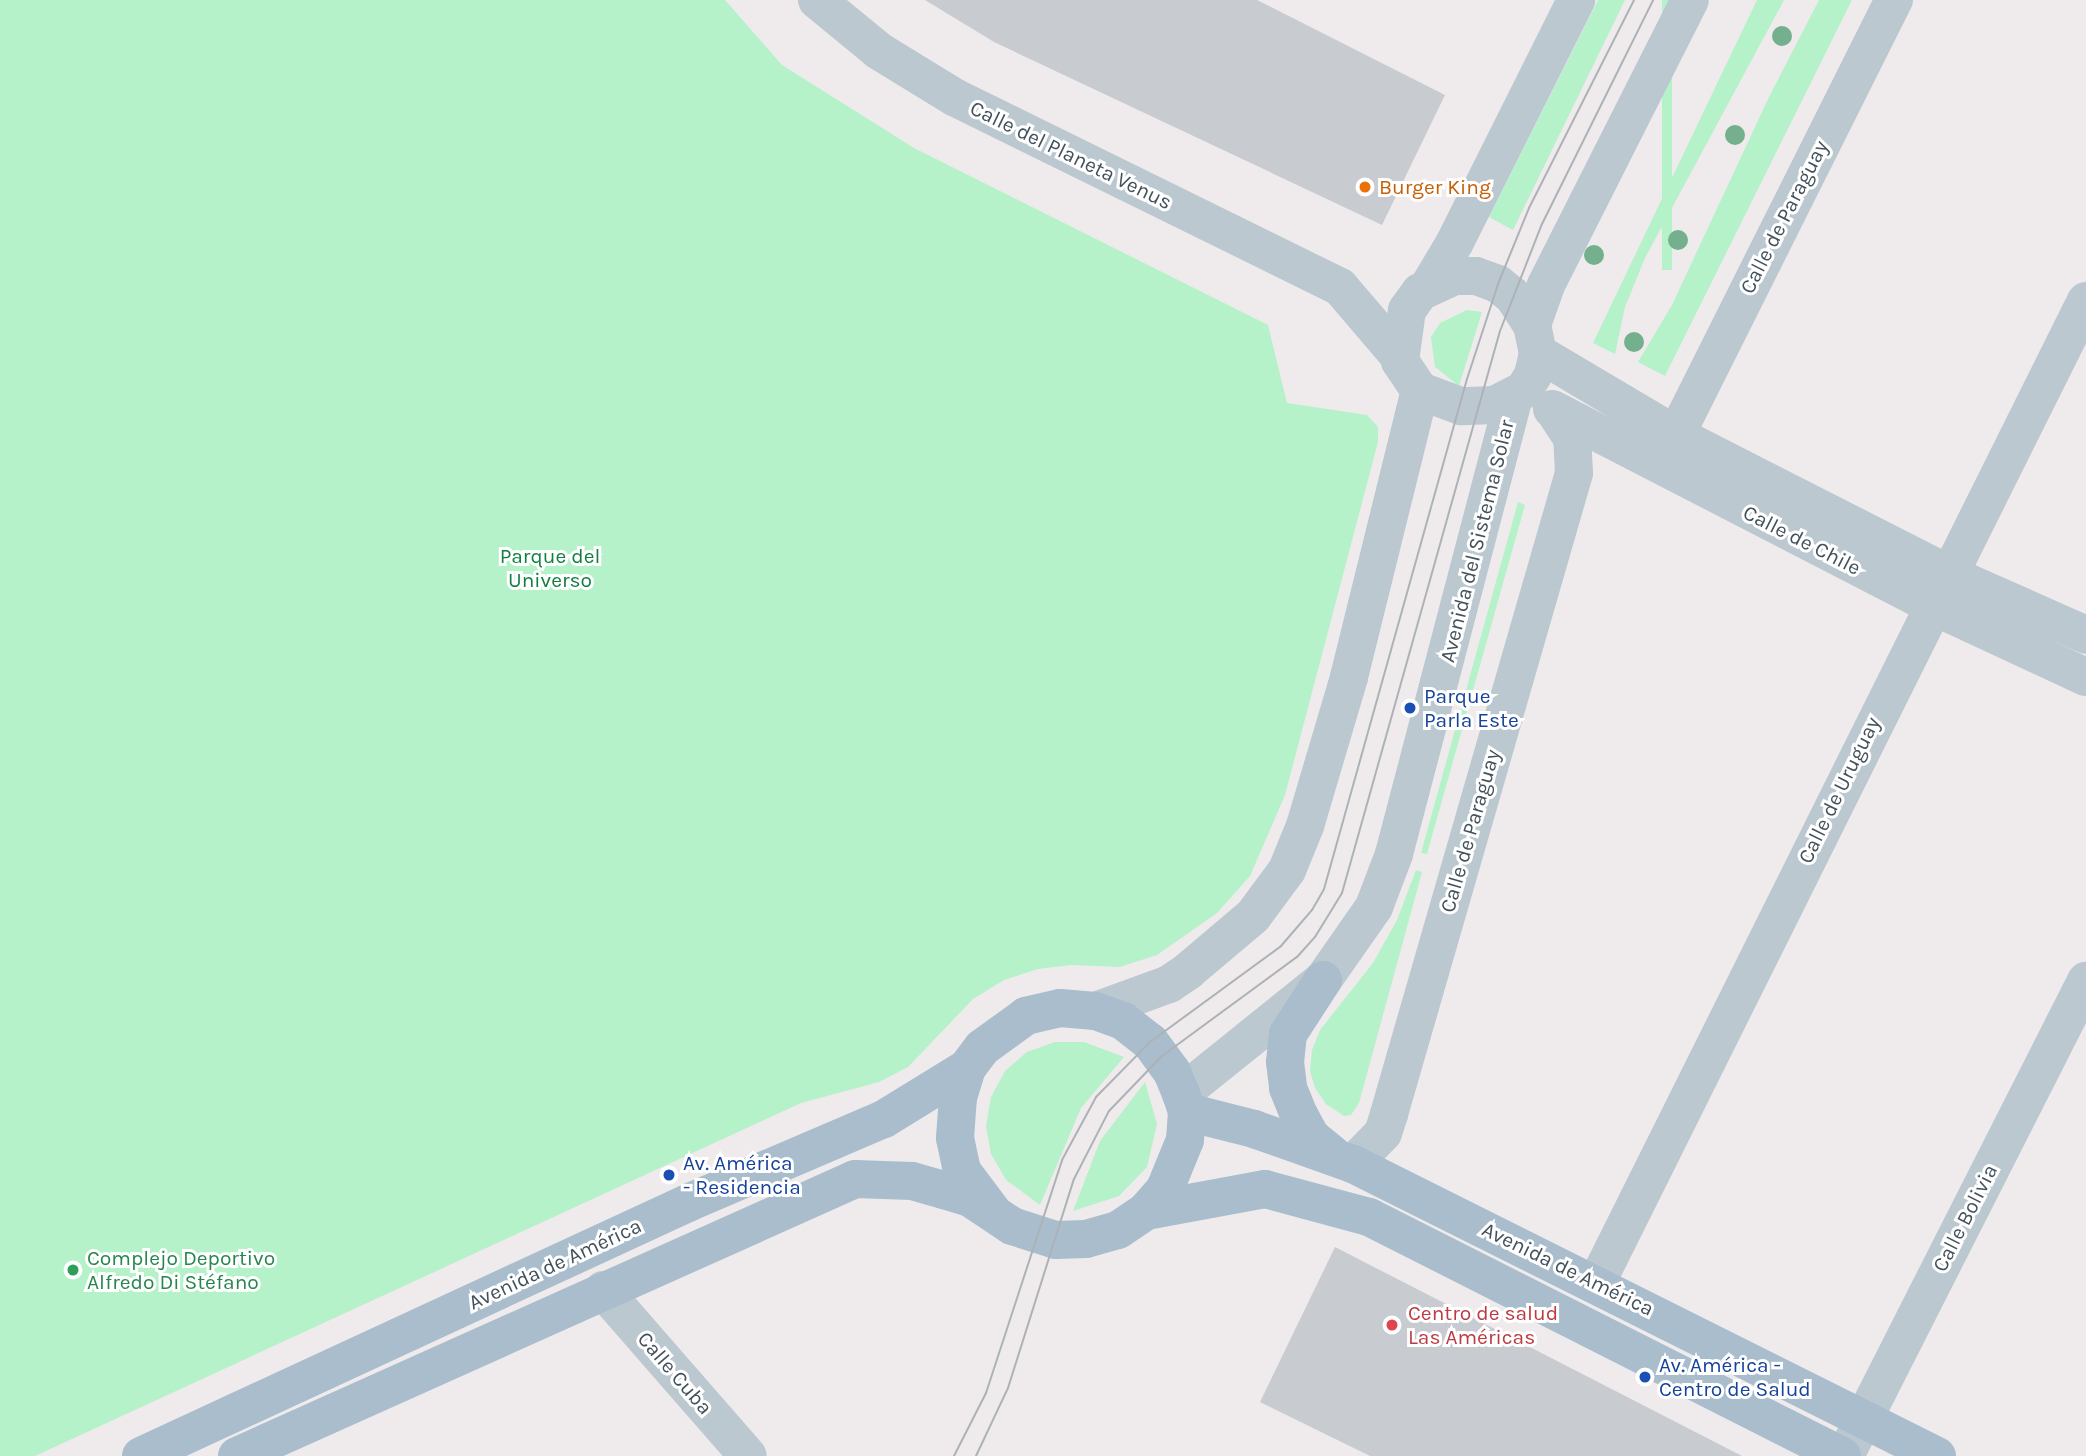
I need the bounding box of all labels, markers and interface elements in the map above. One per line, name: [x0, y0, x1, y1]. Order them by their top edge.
street label: Calle del Planeta Venus: [966, 95, 1176, 215]
street label: Calle de Paraguay: [1735, 136, 1833, 298]
place label: Burger King: [1379, 174, 1491, 200]
marker: Burger King: [1357, 179, 1373, 195]
street label: Avenida del Sistema Solar: [1435, 417, 1519, 665]
street label: Calle de Chile: [1739, 500, 1865, 580]
park label: Parque del Universo: [500, 543, 600, 593]
place label: Parque Parla Este: [1424, 683, 1519, 733]
marker: Parque Parla Este: [1402, 700, 1418, 716]
street label: Calle de Uruguay: [1793, 713, 1885, 867]
street label: Calle de Paraguay: [1435, 747, 1505, 915]
place label: Av. América - Residencia: [683, 1150, 801, 1200]
street label: Calle Bolivia: [1927, 1160, 2003, 1276]
marker: Av. América - Residencia: [661, 1167, 677, 1183]
street label: Avenida de América: [465, 1213, 645, 1315]
street label: Avenida de América: [1478, 1217, 1658, 1321]
place label: Complejo Deportivo Alfredo Di Stéfano: [87, 1245, 275, 1295]
marker: Complejo Deportivo Alfredo Di Stéfano: [65, 1262, 81, 1278]
place label: Centro de salud Las Américas: [1408, 1300, 1558, 1350]
marker: Centro de salud Las Américas: [1382, 1315, 1402, 1335]
street label: Calle Cuba: [632, 1326, 718, 1420]
place label: Av. América - Centro de Salud: [1659, 1352, 1811, 1402]
marker: Av. América - Centro de Salud: [1637, 1369, 1653, 1385]

